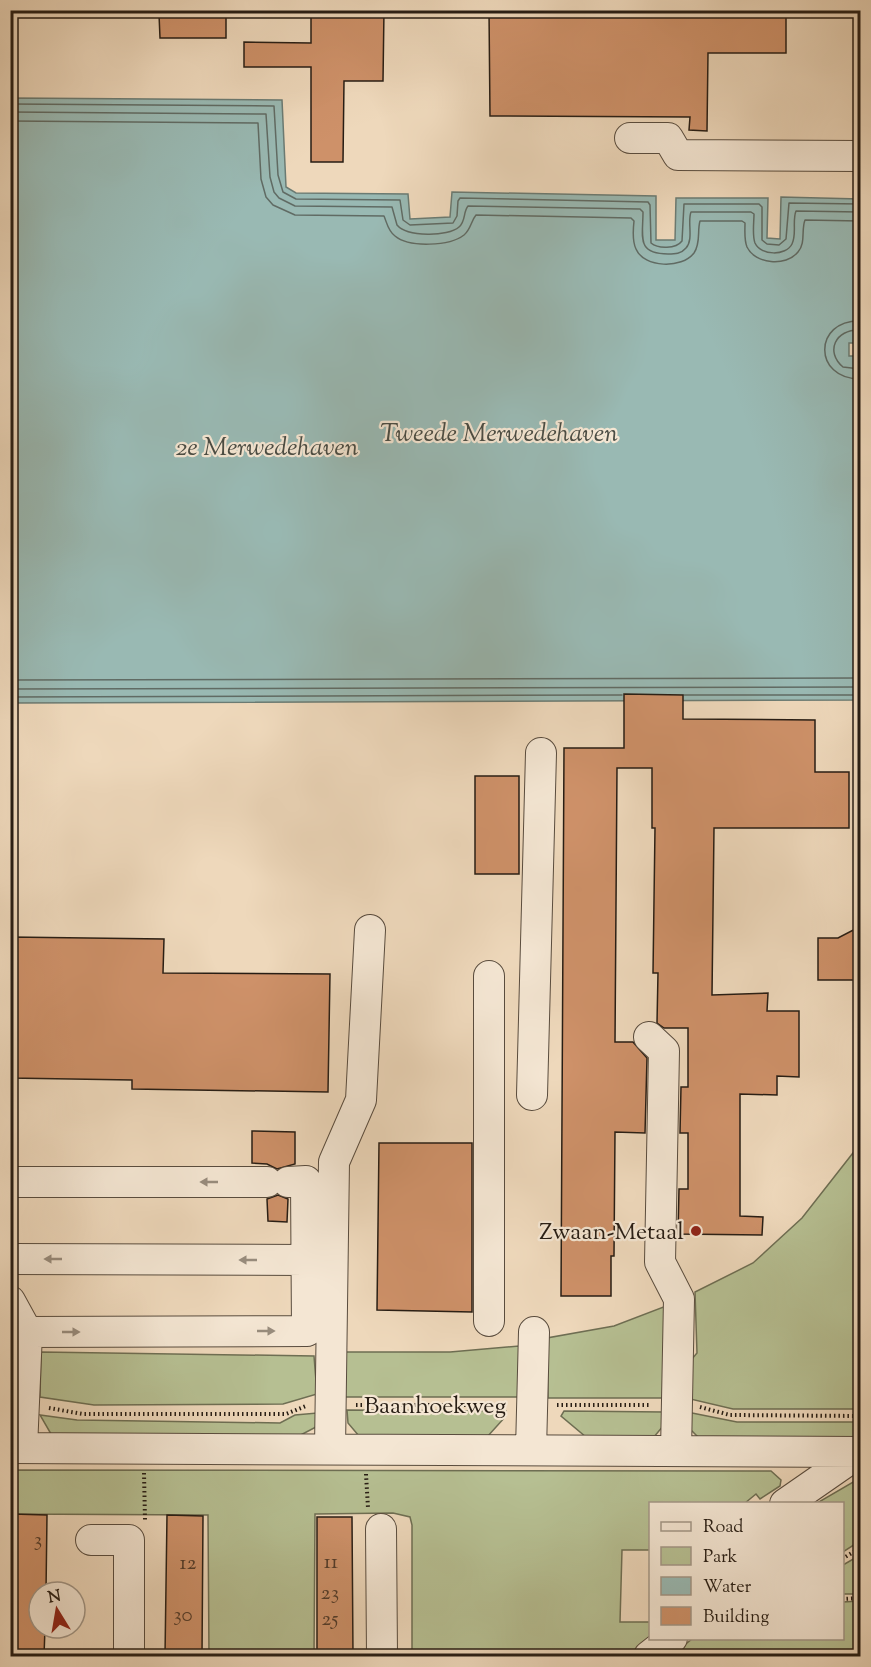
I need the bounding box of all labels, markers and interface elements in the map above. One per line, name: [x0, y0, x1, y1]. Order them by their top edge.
water label: Tweede Merwedehaven: [380, 416, 618, 453]
water label: 2e Merwedehaven: [176, 430, 359, 467]
one-way arrow: [199, 1177, 218, 1187]
place label: Zwaan-Metaal: [539, 1216, 684, 1250]
marker: Zwaan-Metaal: [689, 1224, 703, 1238]
one-way arrow: [44, 1254, 63, 1264]
one-way arrow: [239, 1255, 258, 1265]
one-way arrow: [257, 1326, 276, 1336]
one-way arrow: [62, 1327, 81, 1337]
street label: Baanhoekweg: [364, 1390, 506, 1424]
legend: [649, 1502, 844, 1640]
text: Road: [703, 1515, 743, 1541]
house number: 3: [34, 1526, 42, 1556]
text: Park: [703, 1545, 738, 1571]
house number: 11: [324, 1548, 338, 1578]
house number: 12: [180, 1549, 197, 1579]
text: Water: [703, 1575, 752, 1601]
house number: 23: [321, 1579, 339, 1609]
north arrow: [27, 1580, 87, 1640]
text: N: [46, 1585, 63, 1610]
house number: 30: [173, 1601, 193, 1631]
house number: 25: [321, 1605, 339, 1635]
text: Building: [703, 1605, 769, 1631]

